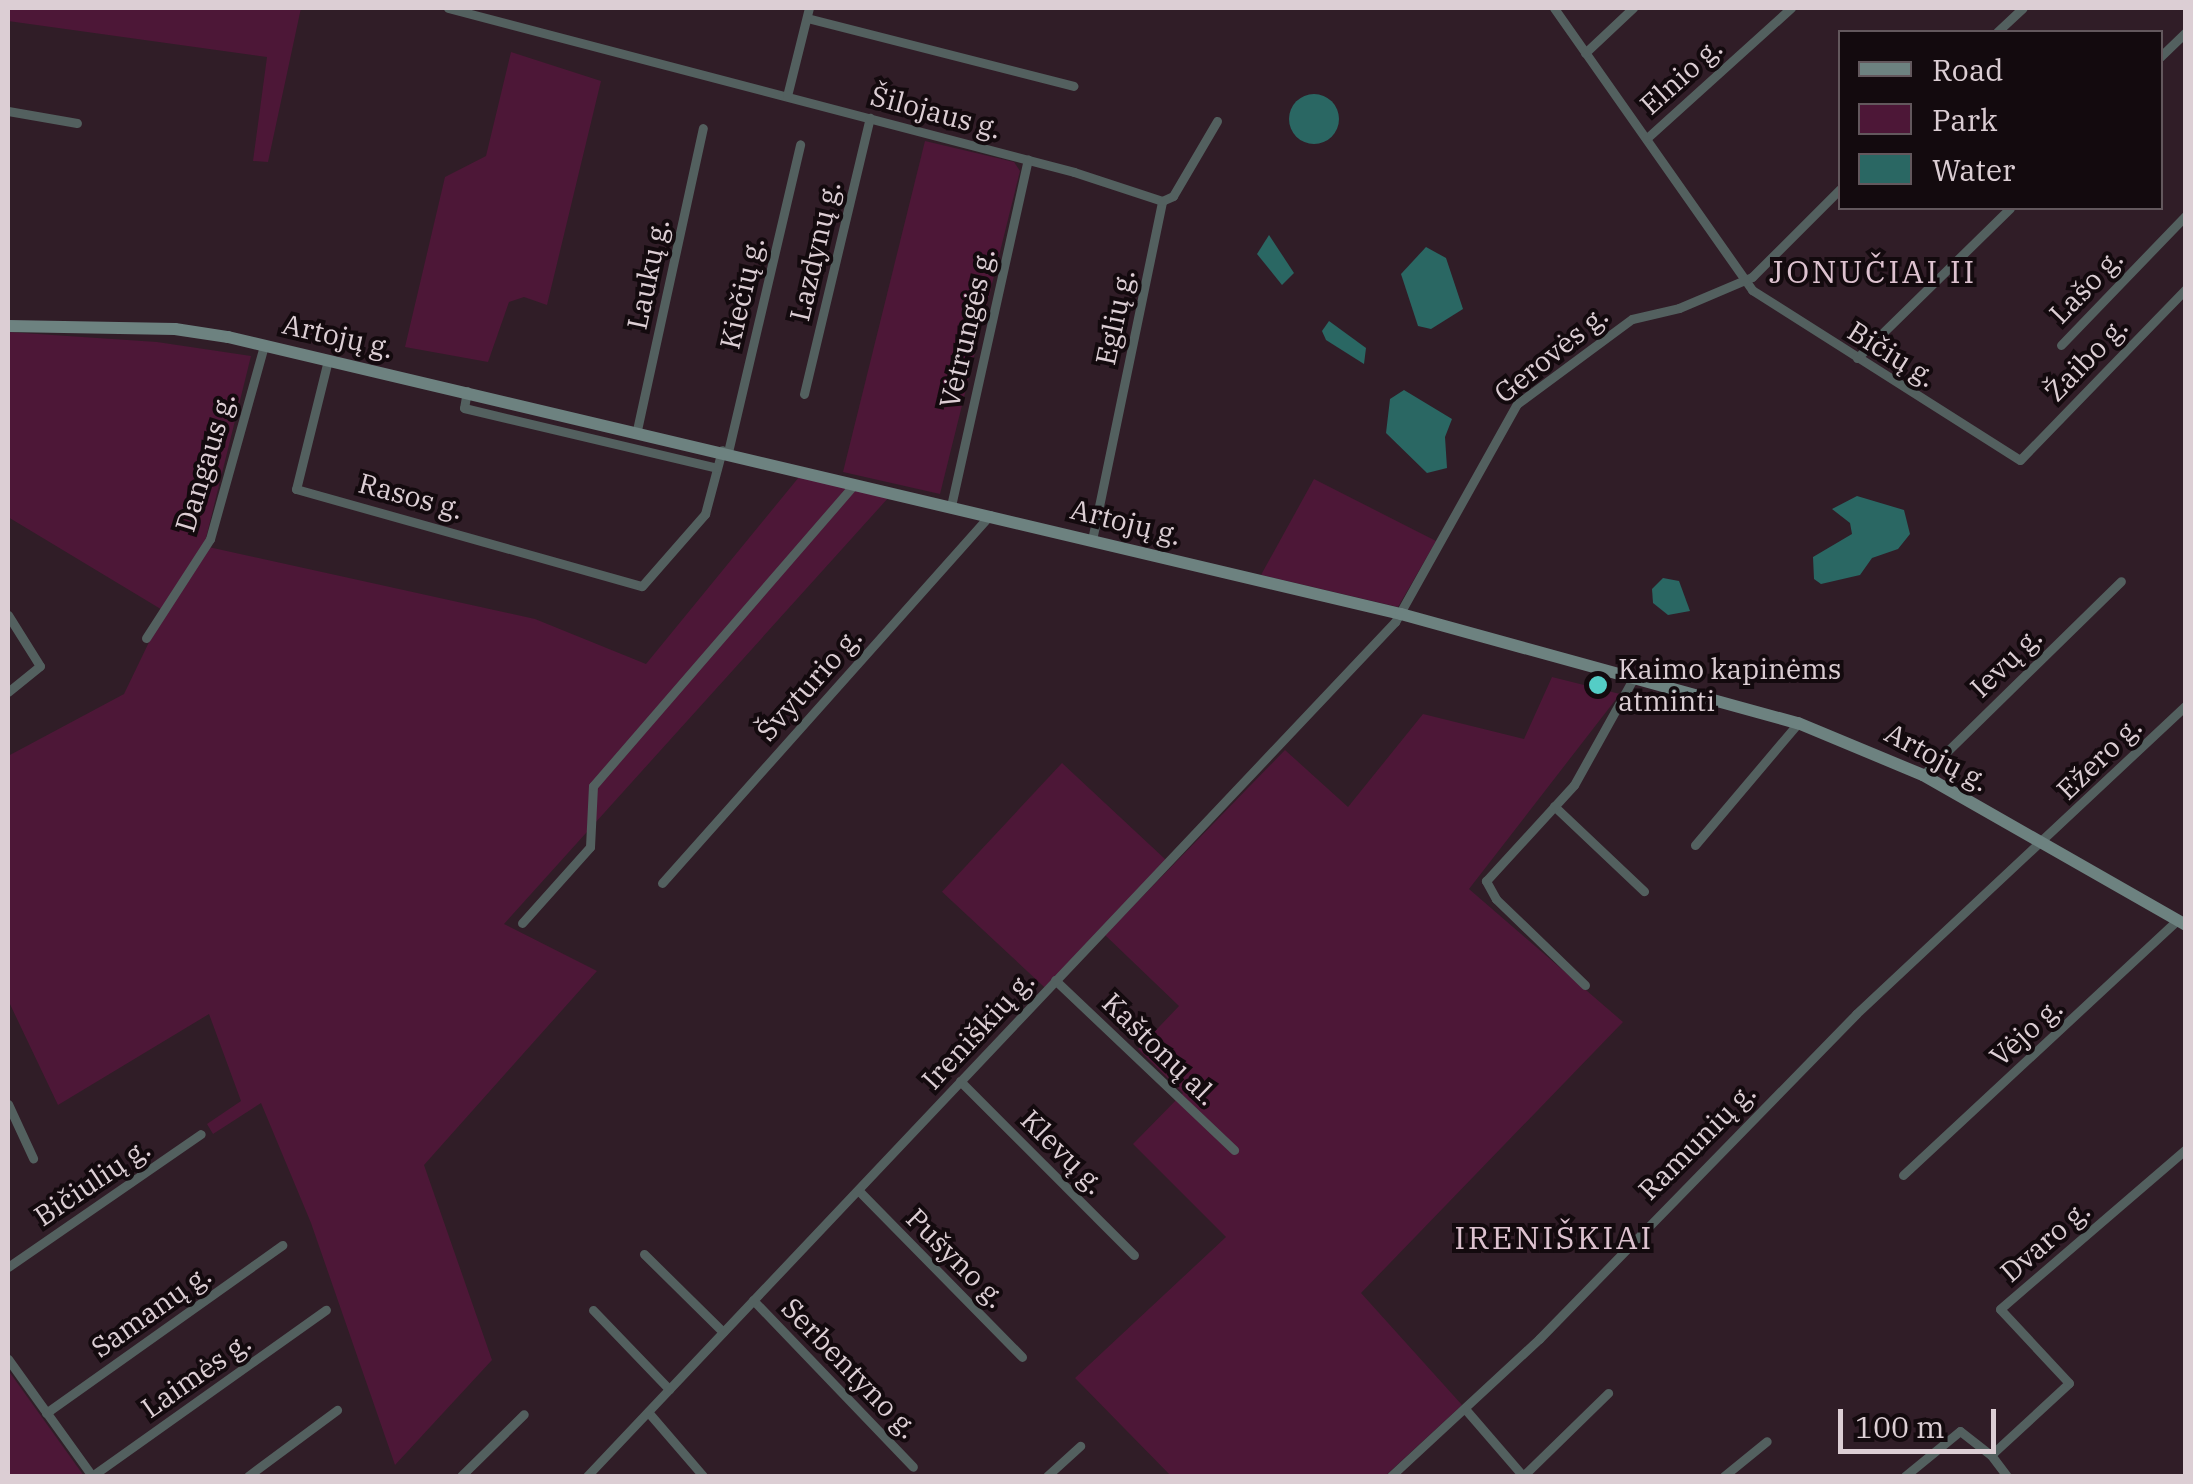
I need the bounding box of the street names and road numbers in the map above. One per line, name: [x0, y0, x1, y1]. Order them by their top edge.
street label: Elnio g.: [1633, 31, 1729, 121]
street label: Šilojaus g.: [867, 78, 1005, 146]
street label: Lazdynų g.: [783, 178, 847, 324]
street label: Laukų g.: [620, 216, 676, 332]
street label: Kiečių g.: [713, 234, 771, 352]
street label: Lašo g.: [2042, 242, 2130, 330]
street label: Vėtrungės g.: [932, 245, 1002, 411]
street label: Eglių g.: [1088, 266, 1142, 368]
street label: Gerovės g.: [1488, 298, 1614, 410]
street label: Artojų g.: [279, 307, 397, 365]
street label: Žaibo g.: [2038, 310, 2134, 408]
street label: Bičių g.: [1842, 314, 1942, 394]
street label: Dangaus g.: [168, 388, 242, 536]
street label: Rasos g.: [355, 466, 467, 526]
street label: Artojų g.: [1067, 492, 1185, 552]
street label: Švyturio g.: [749, 620, 869, 748]
street label: Ievų g.: [1963, 620, 2049, 704]
street label: Ežero g.: [2050, 710, 2148, 806]
street label: Artojų g.: [1879, 716, 1995, 798]
street label: Ireniškių g.: [915, 964, 1041, 1096]
street label: Kaštonų al.: [1095, 986, 1225, 1112]
street label: Vėjo g.: [1983, 991, 2069, 1073]
street label: Ramunių g.: [1631, 1075, 1763, 1207]
street label: Klevų g.: [1014, 1103, 1112, 1201]
street label: Bičiulių g.: [28, 1131, 156, 1233]
street label: Dvaro g.: [1993, 1193, 2097, 1289]
street label: Pušyno g.: [899, 1201, 1013, 1315]
street label: Samanų g.: [85, 1258, 217, 1364]
street label: Serbentyno g.: [775, 1291, 925, 1445]
street label: Laimės g.: [135, 1325, 257, 1425]

